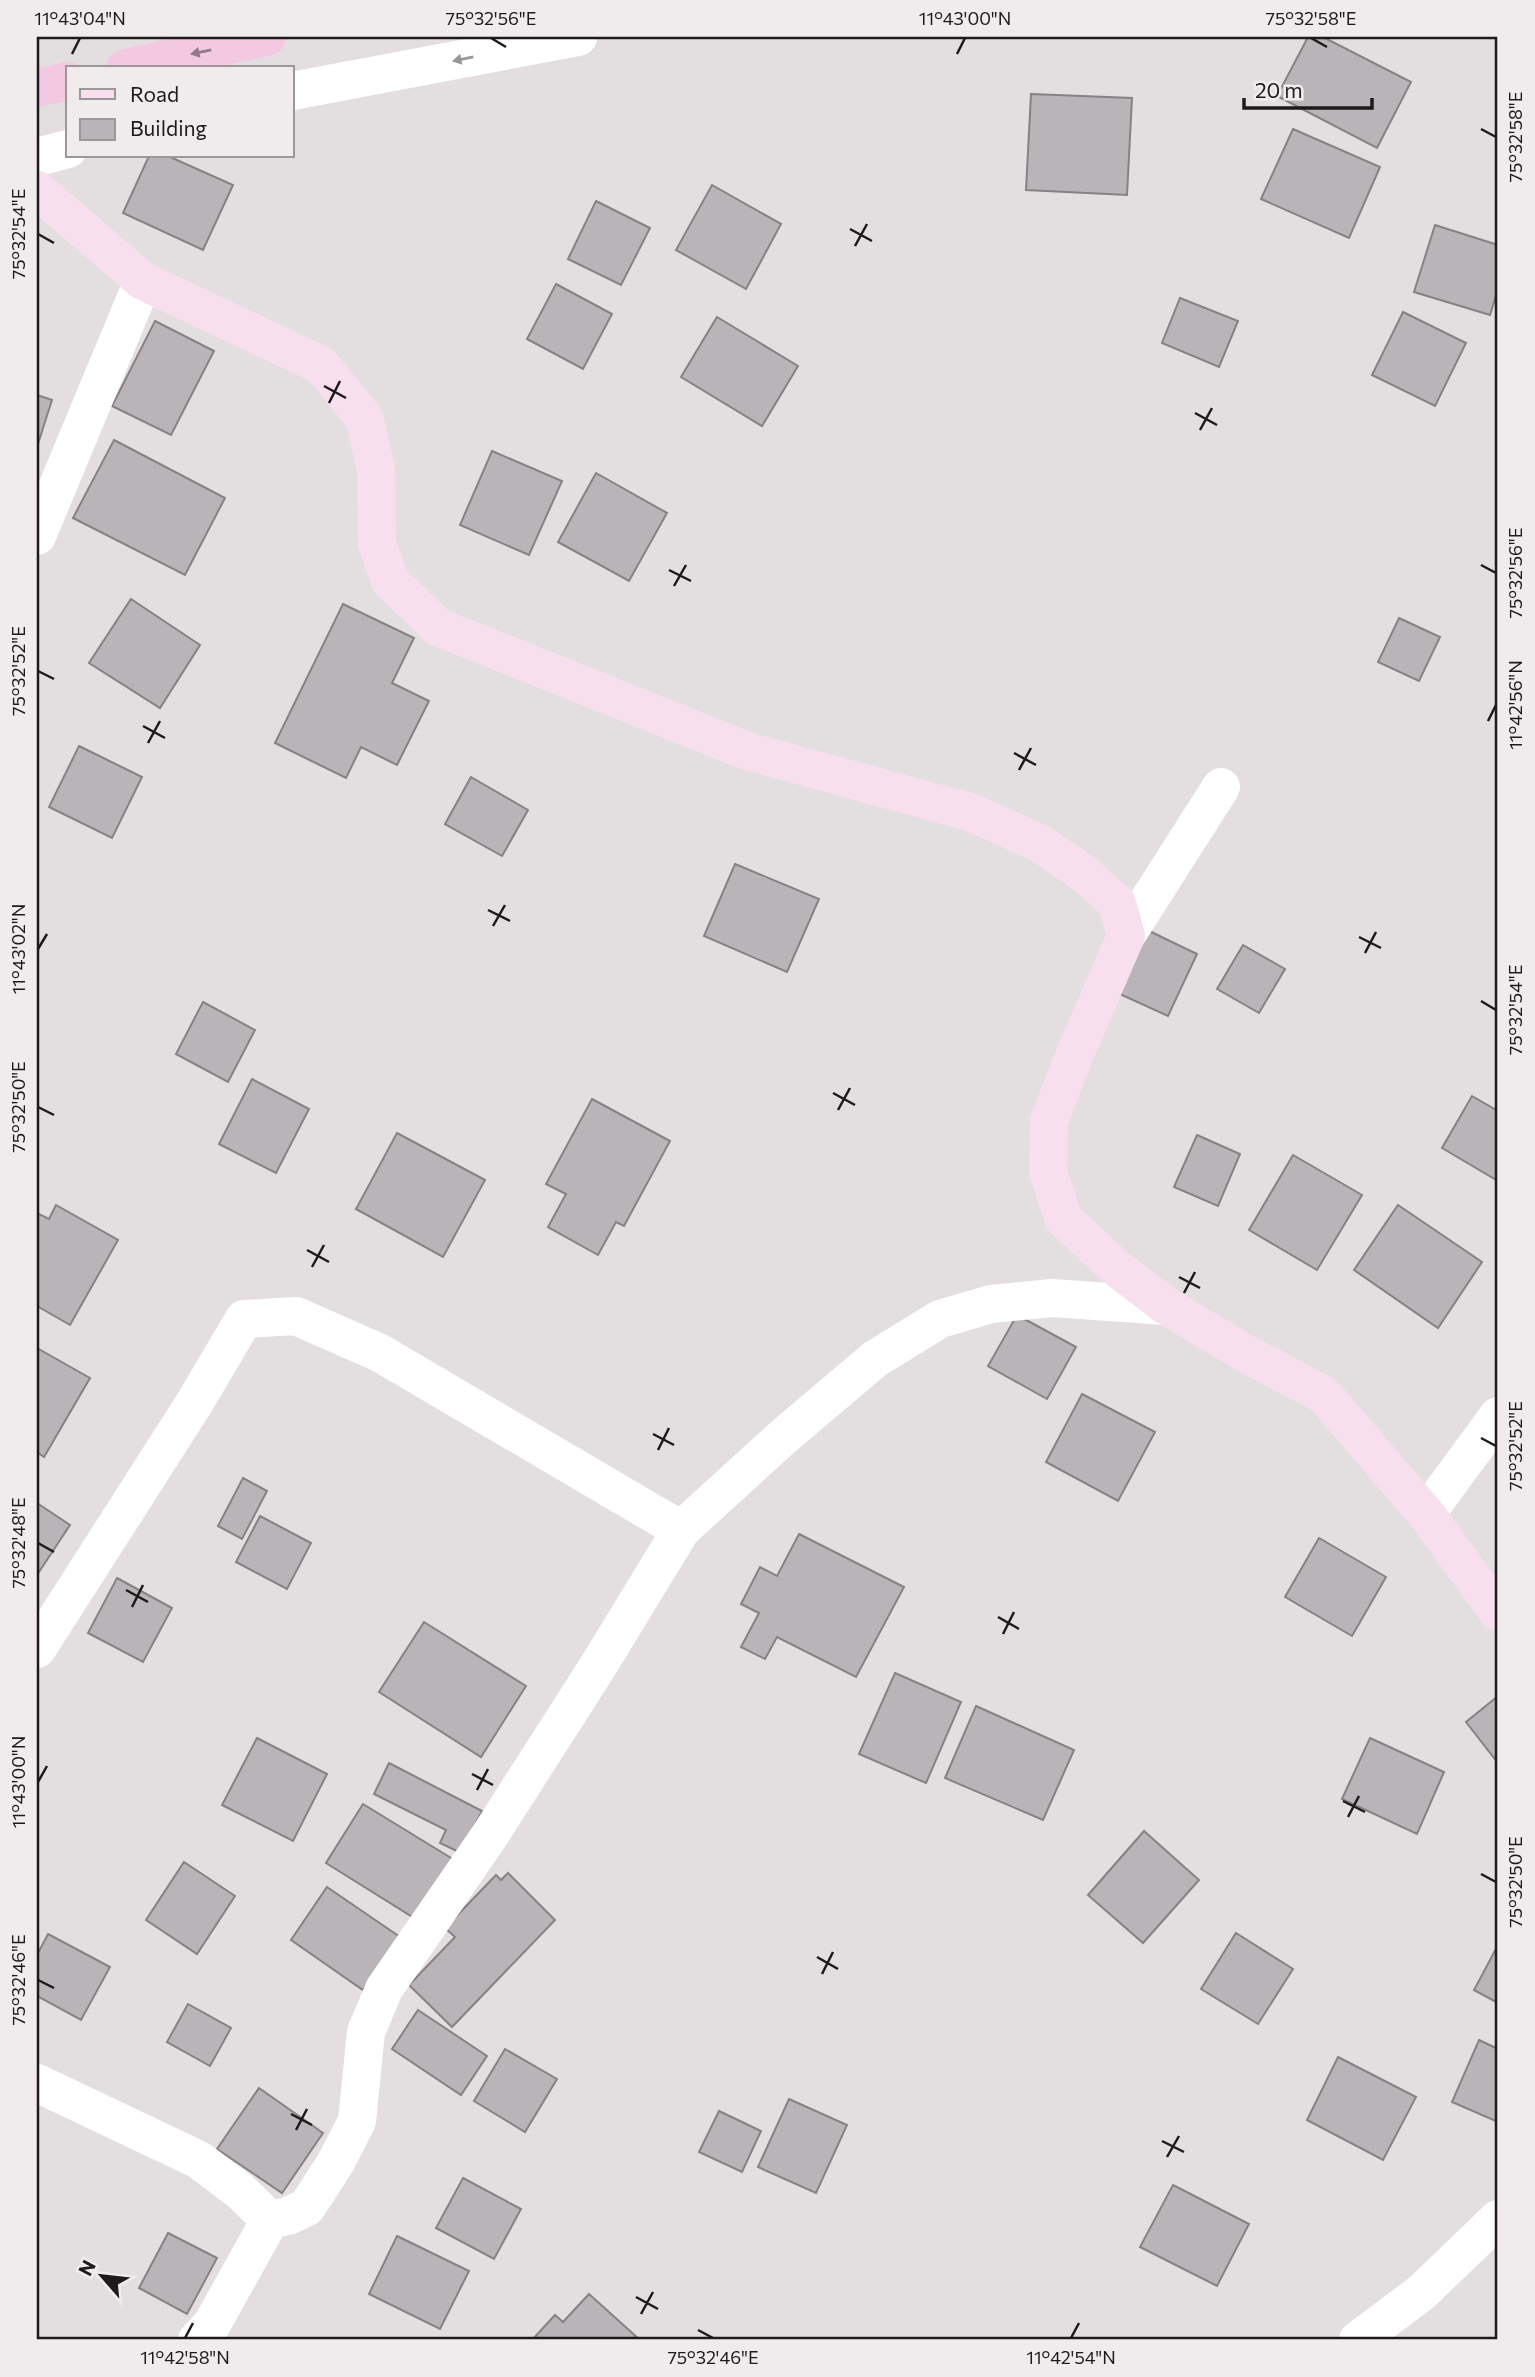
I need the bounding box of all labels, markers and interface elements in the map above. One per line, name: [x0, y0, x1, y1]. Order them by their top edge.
text: 11°43'04"N: [34, 7, 126, 29]
text: 75°32'56"E: [446, 7, 536, 29]
text: 11°43'00"N: [919, 7, 1011, 29]
text: 75°32'58"E: [1266, 7, 1356, 29]
one-way arrow: [190, 46, 212, 57]
one-way arrow: [452, 53, 474, 64]
legend: [66, 66, 294, 158]
scale bar: [1244, 66, 1372, 110]
text: 20 m: [1255, 77, 1303, 102]
text: Road: [130, 81, 179, 106]
text: 75°32'58"E: [1504, 92, 1526, 182]
text: Building: [130, 115, 207, 140]
text: 75°32'54"E: [7, 189, 29, 279]
text: 75°32'56"E: [1504, 528, 1526, 618]
text: 75°32'52"E: [7, 626, 29, 716]
text: 11°42'56"N: [1504, 660, 1526, 750]
text: 11°43'02"N: [7, 904, 29, 994]
text: 75°32'54"E: [1504, 965, 1526, 1055]
text: 75°32'50"E: [7, 1061, 29, 1153]
text: 75°32'52"E: [1504, 1401, 1526, 1491]
text: 75°32'48"E: [7, 1497, 29, 1589]
text: 11°43'00"N: [7, 1736, 29, 1828]
text: 75°32'50"E: [1504, 1836, 1526, 1928]
text: 75°32'46"E: [7, 1934, 29, 2026]
north arrow: [66, 2240, 136, 2310]
text: N: [73, 2256, 100, 2279]
text: 11°42'58"N: [140, 2346, 230, 2368]
text: 75°32'46"E: [667, 2346, 759, 2368]
text: 11°42'54"N: [1026, 2346, 1116, 2368]

